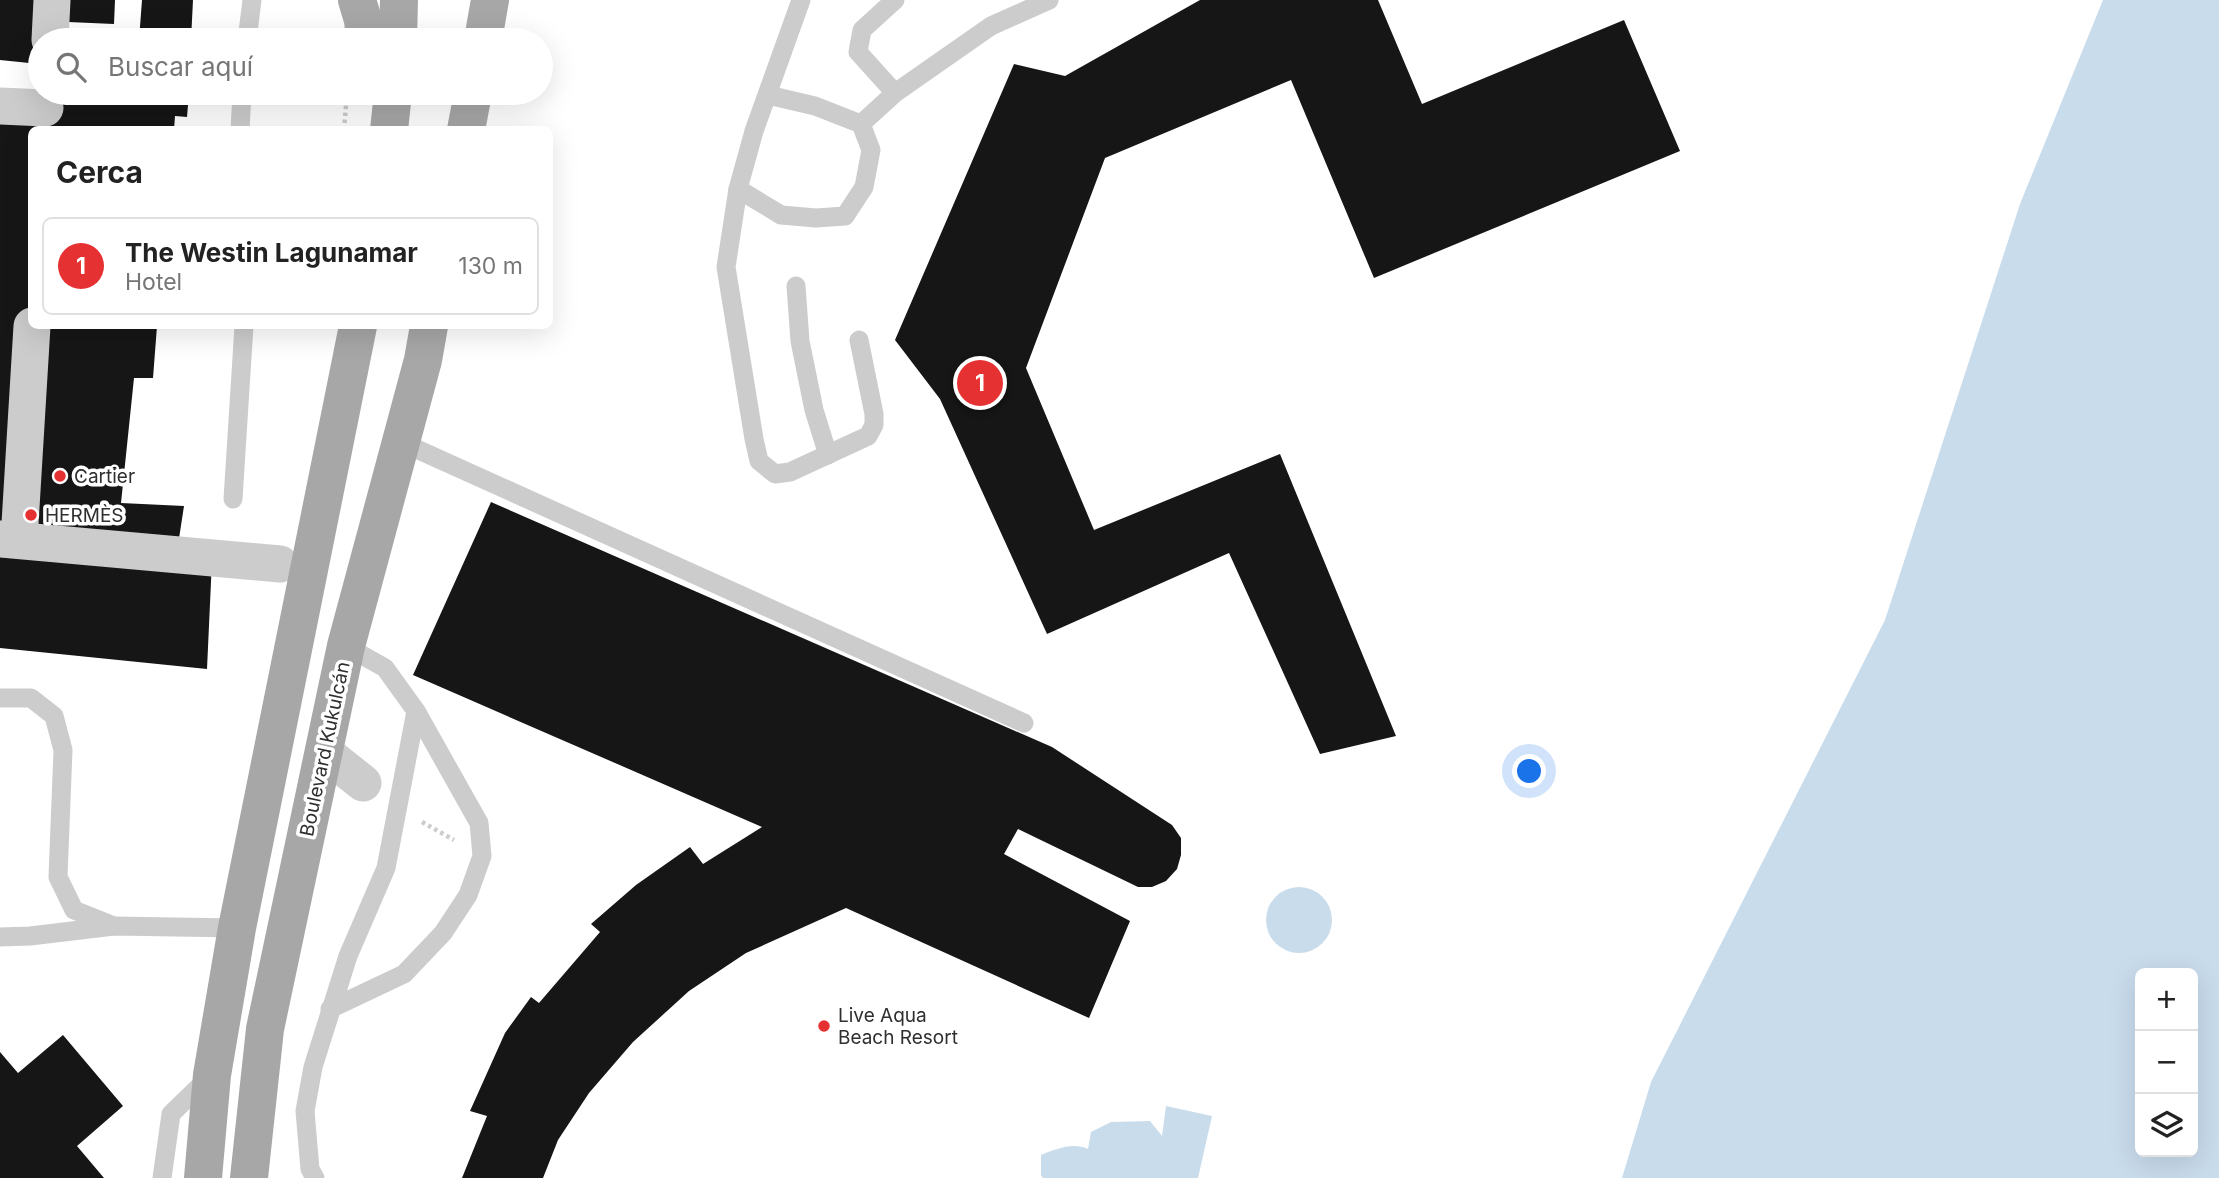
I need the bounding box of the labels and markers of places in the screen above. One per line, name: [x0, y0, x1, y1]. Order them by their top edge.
pin: 1: [957, 357, 1003, 409]
place label: Cartier: [74, 465, 135, 488]
marker: Cartier: [52, 468, 68, 484]
place label: HERMÈS: [45, 503, 124, 527]
marker: HERMÈS: [23, 507, 39, 523]
place label: Live Aqua Beach Resort: [838, 1004, 958, 1049]
marker: Live Aqua Beach Resort: [816, 1018, 832, 1034]

